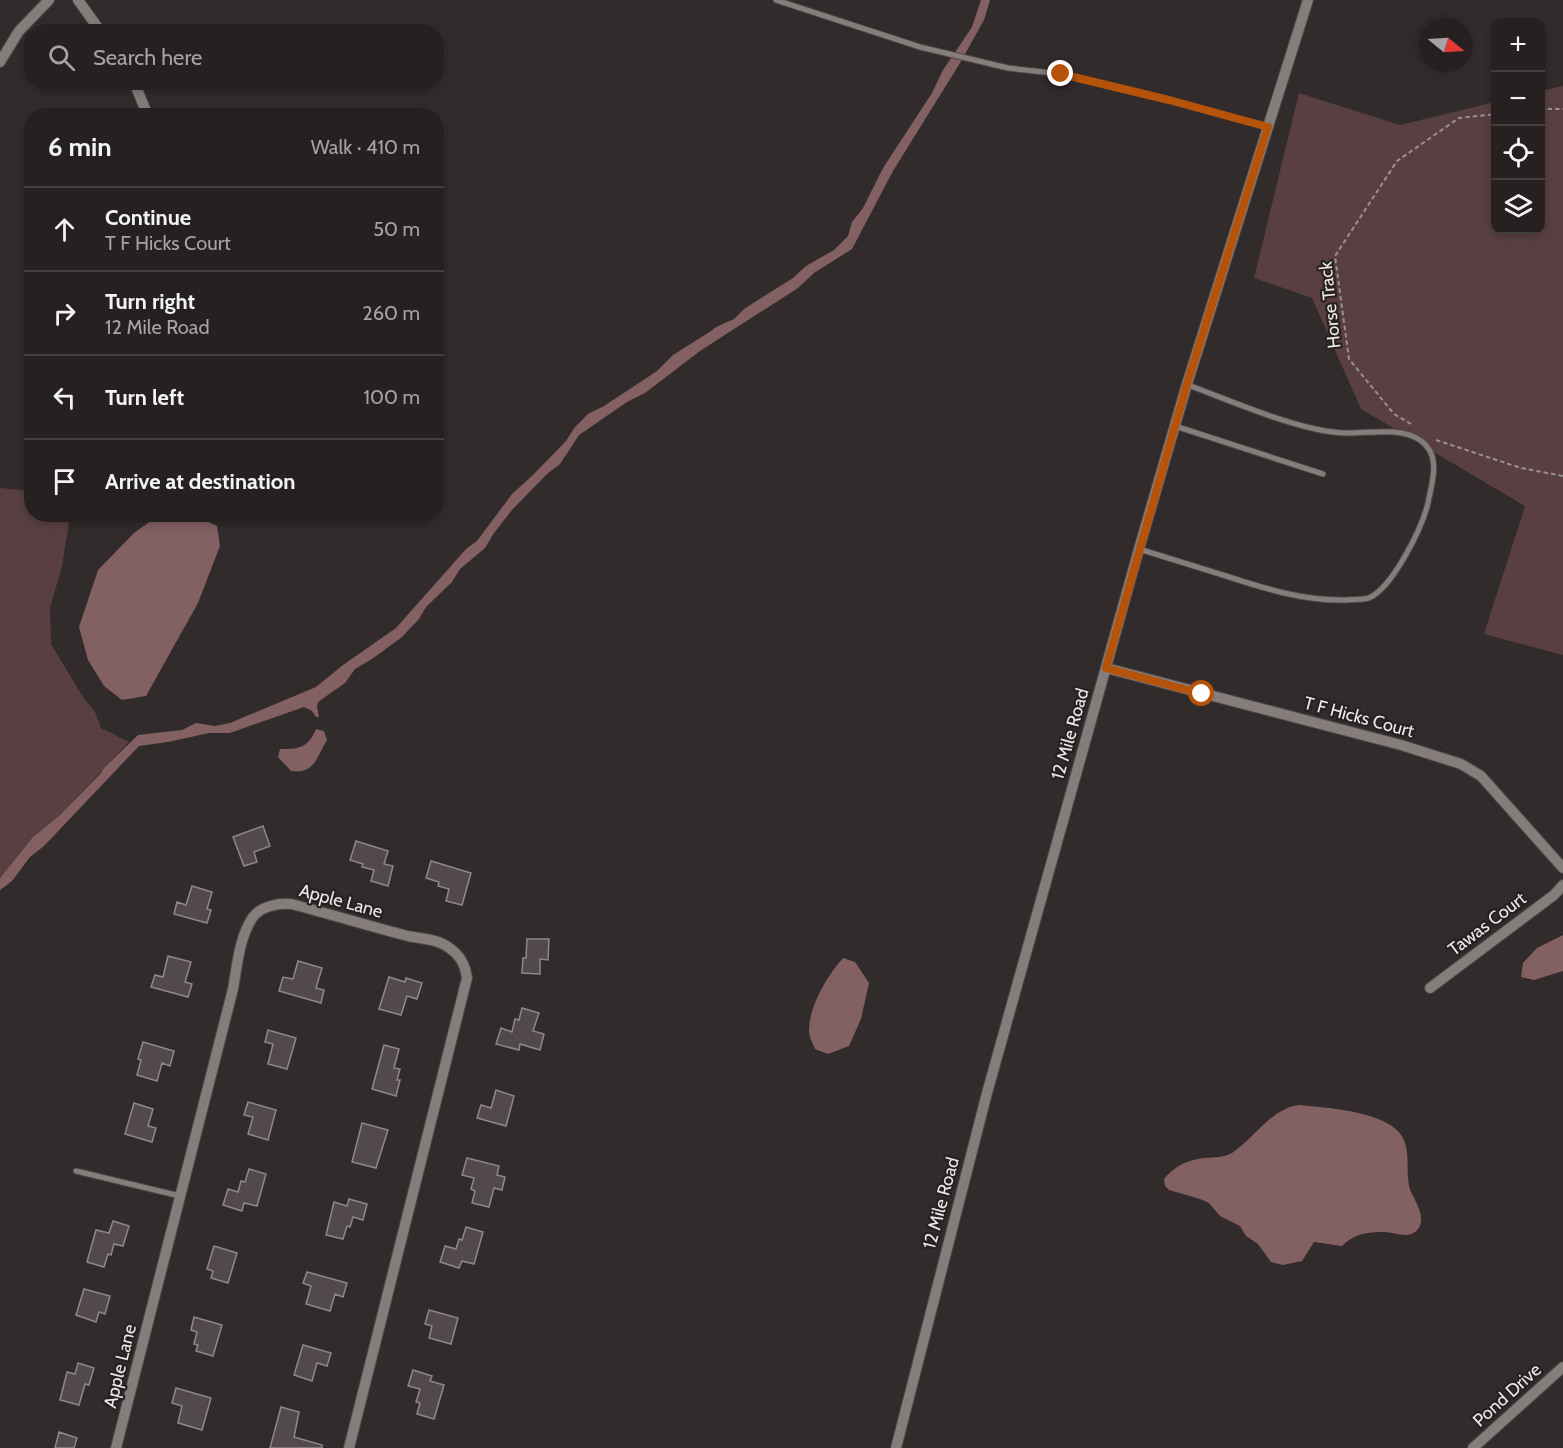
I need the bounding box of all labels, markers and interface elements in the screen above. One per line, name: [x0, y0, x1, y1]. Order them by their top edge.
north arrow: [1419, 18, 1473, 72]
map controls: [1491, 18, 1545, 234]
button: +: [1491, 18, 1545, 72]
search box: [24, 24, 444, 90]
icon: search: [45, 41, 78, 74]
text: Search here: [93, 44, 202, 71]
route end: [1047, 60, 1073, 86]
button: −: [1491, 72, 1545, 126]
button: locate: [1491, 126, 1545, 180]
text: 6 min: [48, 131, 112, 163]
text: Walk · 410 m: [311, 135, 420, 159]
button: layers: [1491, 180, 1545, 234]
text: Continue: [105, 204, 191, 231]
icon: ahead: [48, 213, 81, 246]
text: 50 m: [373, 217, 420, 241]
text: T F Hicks Court: [105, 231, 231, 255]
street label: Horse Track: [1314, 260, 1345, 350]
text: Turn right: [105, 288, 195, 315]
icon: right: [48, 297, 81, 330]
text: 260 m: [362, 301, 420, 325]
text: 12 Mile Road: [105, 315, 210, 339]
icon: left: [48, 381, 81, 414]
text: Turn left: [105, 384, 184, 411]
text: 100 m: [364, 385, 420, 409]
icon: arrive: [48, 465, 81, 498]
text: Arrive at destination: [105, 468, 295, 495]
route start: [1188, 680, 1214, 706]
street label: 12 Mile Road: [1046, 686, 1094, 782]
street label: T F Hicks Court: [1302, 692, 1416, 742]
street label: Apple Lane: [297, 879, 385, 923]
street label: Tawas Court: [1444, 888, 1530, 960]
street label: 12 Mile Road: [918, 1155, 964, 1251]
street label: Apple Lane: [99, 1322, 141, 1410]
street label: Pond Drive: [1468, 1359, 1546, 1431]

